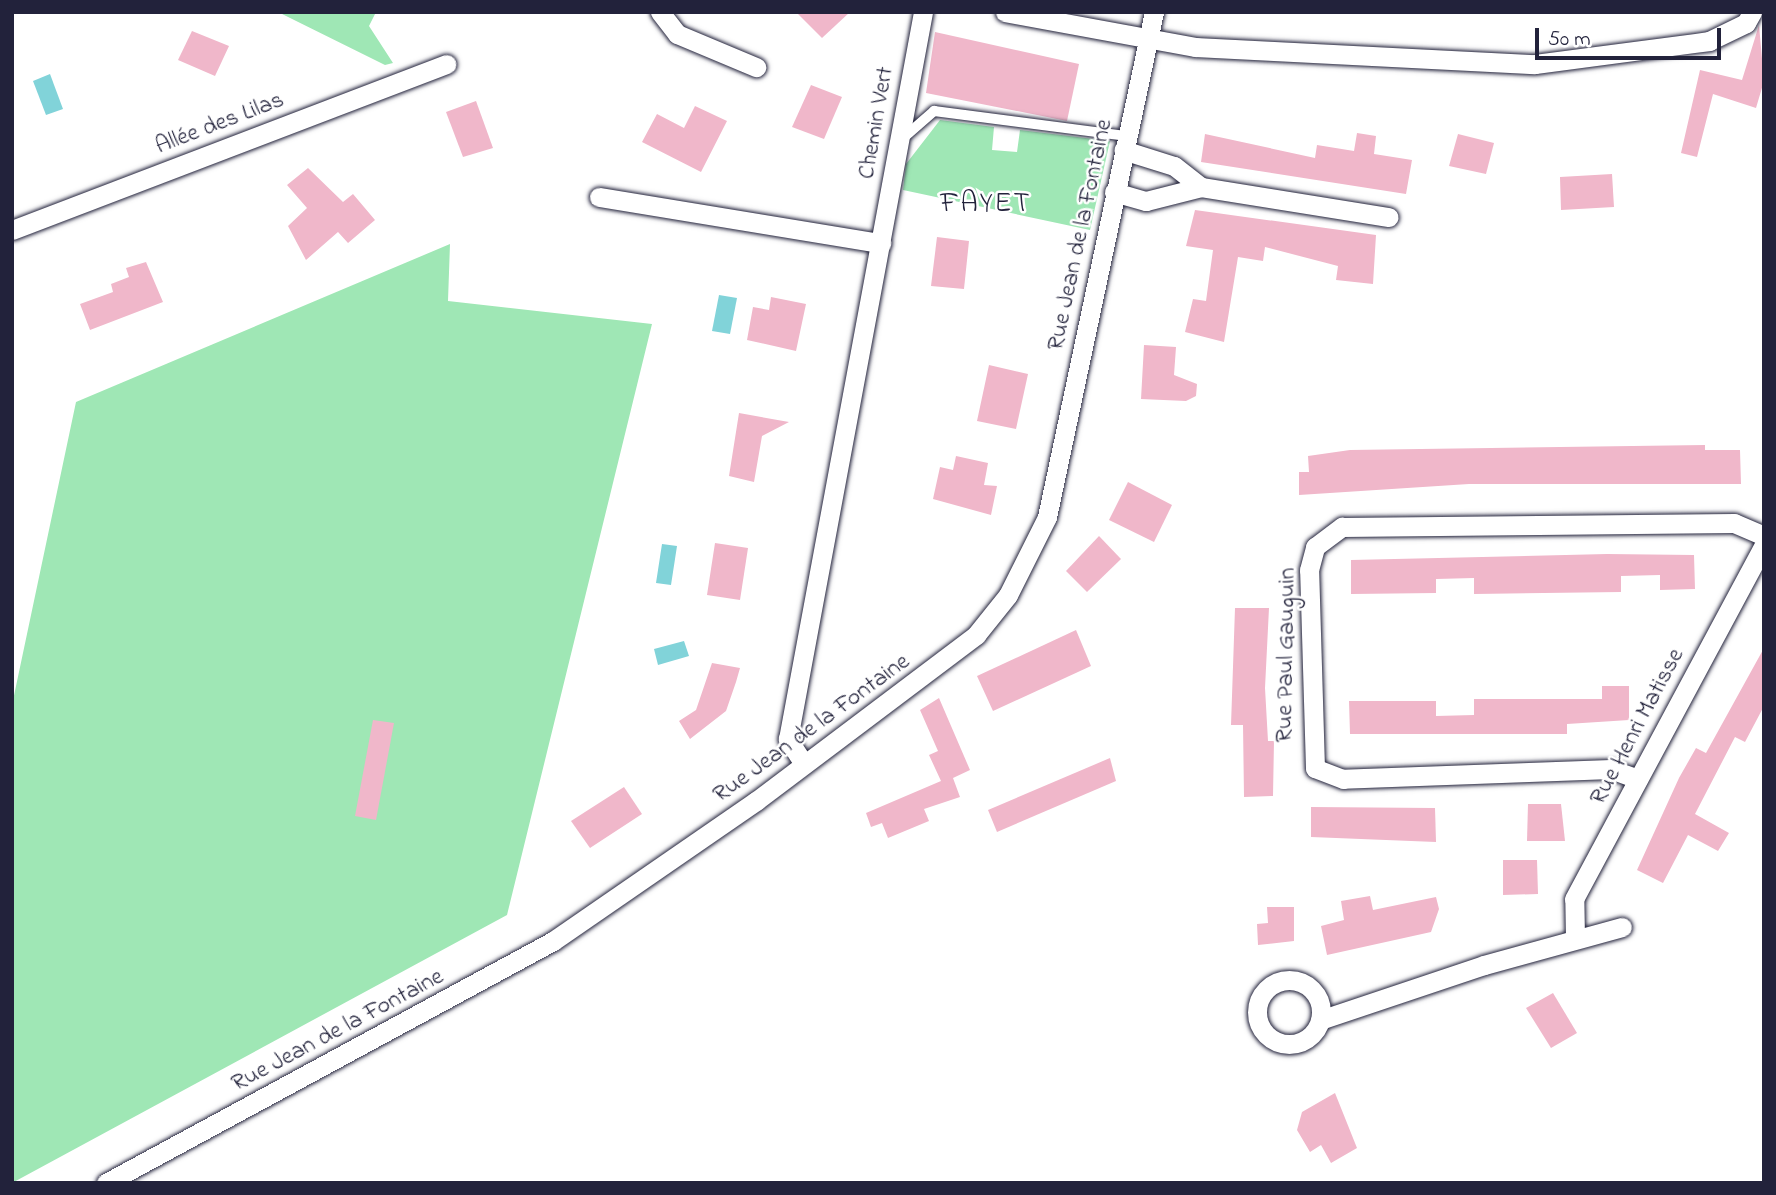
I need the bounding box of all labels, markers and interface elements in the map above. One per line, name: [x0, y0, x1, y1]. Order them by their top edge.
scale bar: [1538, 14, 1724, 58]
text: 50 m: [1548, 25, 1591, 55]
street label: Chemin Vert: [853, 65, 901, 181]
street label: Allée des Lilas: [152, 86, 288, 162]
street label: Rue Jean de la Fontaine: [1042, 117, 1120, 353]
district label: FAYET: [941, 188, 1031, 222]
street label: Rue Paul Gauguin: [1271, 567, 1303, 743]
street label: Rue Henri Matisse: [1585, 644, 1691, 810]
street label: Rue Jean de la Fontaine: [708, 648, 916, 810]
street label: Rue Jean de la Fontaine: [227, 963, 449, 1099]

